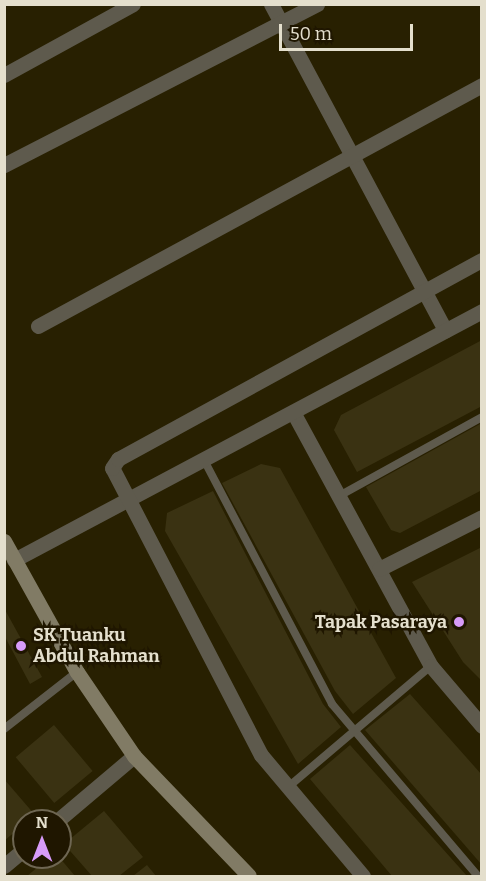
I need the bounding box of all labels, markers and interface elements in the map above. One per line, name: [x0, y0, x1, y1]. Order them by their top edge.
scale bar: [282, 12, 416, 50]
text: 50 m: [290, 23, 332, 45]
place label: Tapak Pasaraya: [315, 611, 447, 633]
marker: Tapak Pasaraya: [452, 615, 466, 629]
place label: SK Tuanku Abdul Rahman: [33, 625, 160, 668]
marker: SK Tuanku Abdul Rahman: [14, 639, 28, 653]
north arrow: [12, 809, 72, 869]
text: N: [36, 813, 48, 832]

